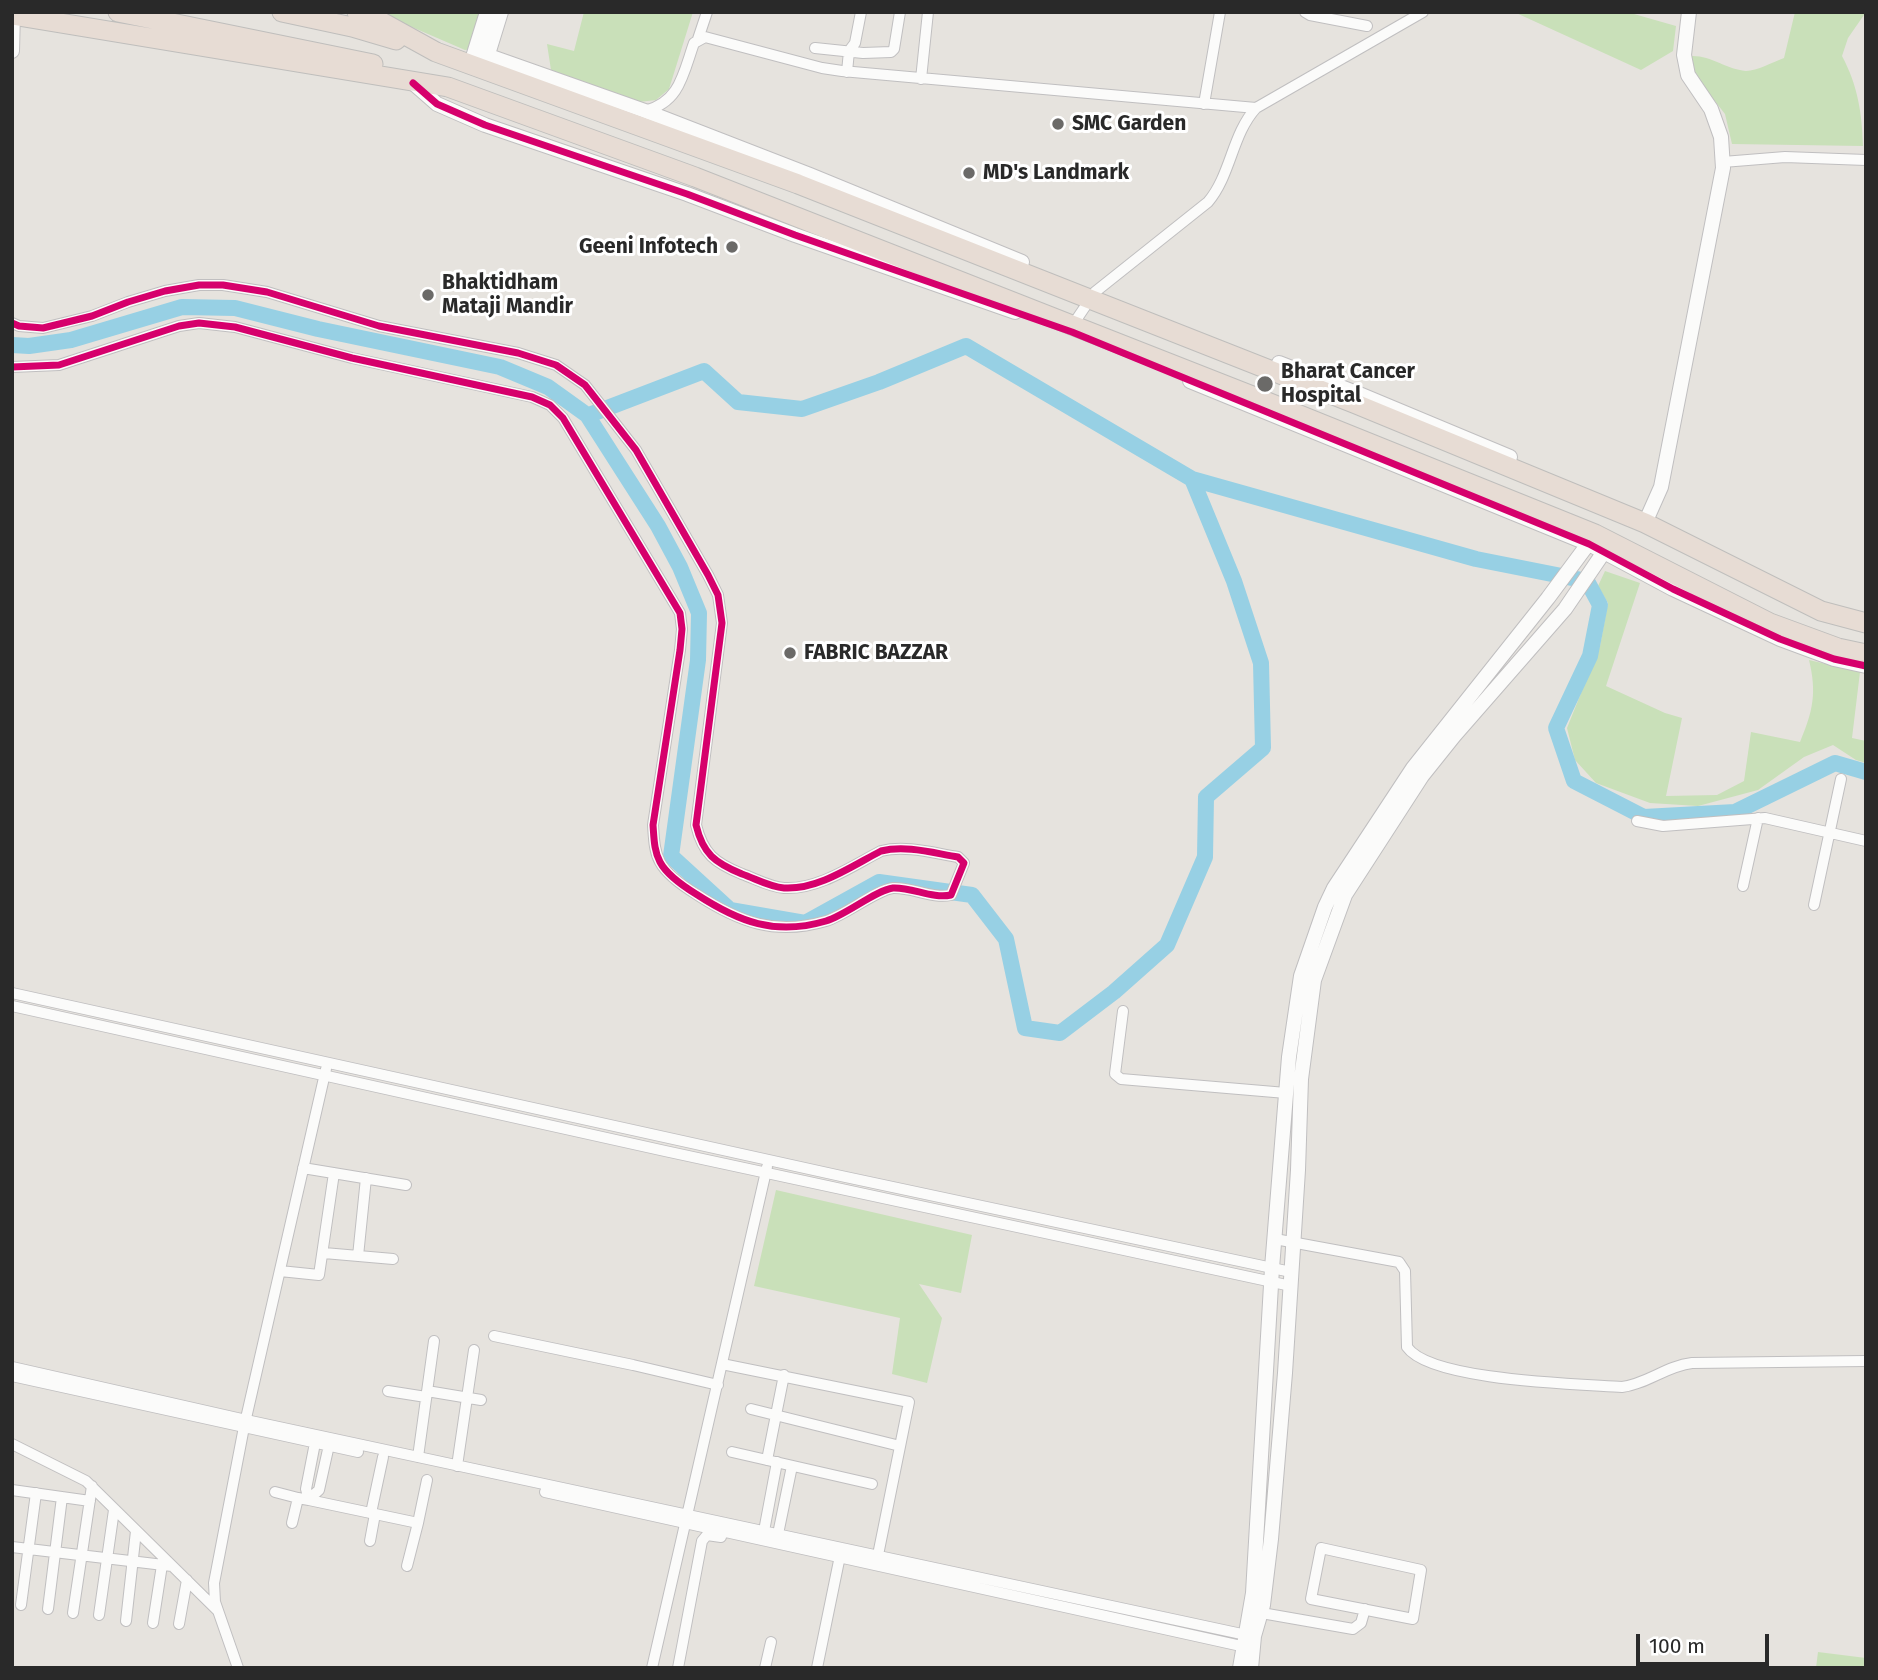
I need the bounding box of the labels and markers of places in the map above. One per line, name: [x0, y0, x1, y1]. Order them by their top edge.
place label: SMC Garden: [1072, 111, 1186, 137]
marker: SMC Garden: [1050, 116, 1066, 132]
place label: MD's Landmark: [983, 160, 1129, 186]
marker: MD's Landmark: [961, 165, 977, 181]
place label: Geeni Infotech: [579, 234, 718, 260]
marker: Geeni Infotech: [724, 239, 740, 255]
place label: Bhaktidham Mataji Mandir: [442, 270, 573, 320]
marker: Bhaktidham Mataji Mandir: [420, 287, 436, 303]
place label: Bharat Cancer Hospital: [1281, 359, 1415, 409]
marker: Bharat Cancer Hospital: [1255, 374, 1275, 394]
place label: FABRIC BAZZAR: [804, 640, 948, 666]
marker: FABRIC BAZZAR: [782, 645, 798, 661]

